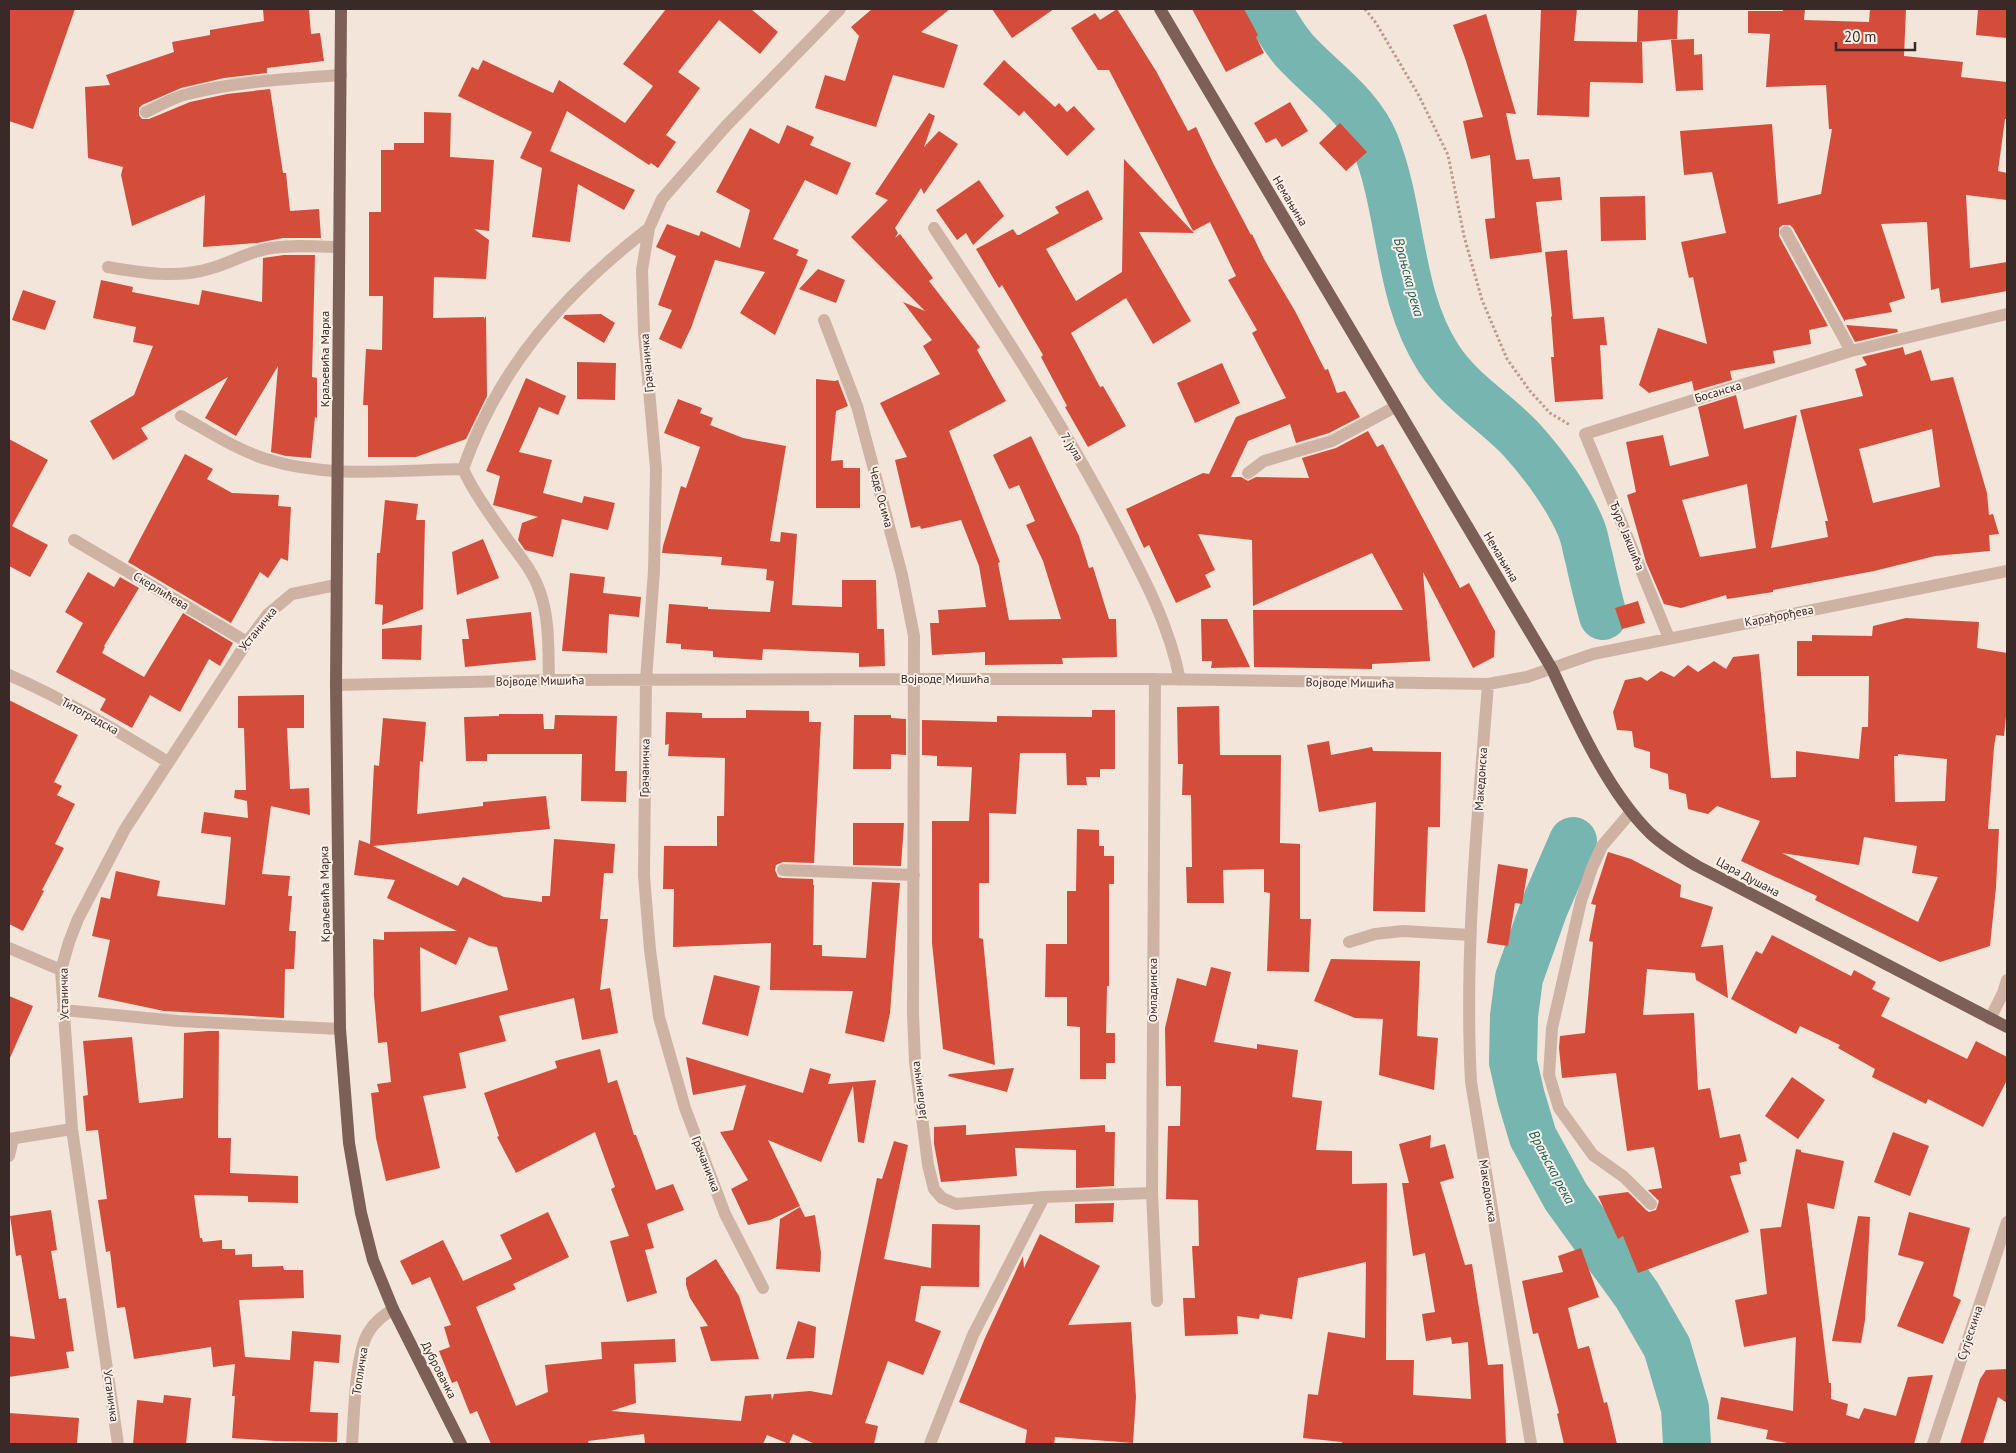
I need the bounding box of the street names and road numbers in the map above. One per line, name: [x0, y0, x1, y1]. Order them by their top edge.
street label: Немањина: [1270, 173, 1311, 229]
street label: Краљевића Марка: [317, 311, 332, 407]
street label: Грачаничка: [636, 333, 657, 393]
street label: Босанска: [1693, 377, 1743, 406]
street label: 7. јула: [1058, 430, 1087, 464]
street label: Чеде Осима: [866, 465, 897, 529]
street label: Ђуре Јакшића: [1607, 499, 1648, 573]
street label: Немањина: [1481, 529, 1522, 585]
street label: Скерлићева: [131, 568, 192, 613]
street label: Карађорђева: [1743, 601, 1815, 630]
street label: Устаничка: [235, 604, 280, 654]
street label: Војводе Мишића: [901, 671, 989, 686]
street label: Војводе Мишића: [495, 672, 585, 689]
street label: Војводе Мишића: [1306, 674, 1395, 691]
street label: Титоградска: [59, 694, 122, 738]
street label: Грачаничка: [636, 738, 653, 798]
street label: Македонска: [1471, 747, 1490, 811]
street label: Краљевића Марка: [316, 846, 333, 942]
street label: Цара Душана: [1714, 853, 1783, 900]
street label: Омладинска: [1145, 958, 1160, 1022]
street label: Устаничка: [56, 968, 71, 1020]
street label: Јабланичка: [907, 1060, 930, 1121]
street label: Грачаничка: [689, 1134, 724, 1194]
street label: Македонска: [1476, 1158, 1501, 1223]
street label: Сутјескина: [1954, 1304, 1985, 1362]
street label: Дубровачка: [419, 1339, 460, 1401]
street label: Топличка: [348, 1346, 371, 1396]
street label: Устаничка: [100, 1369, 123, 1423]

